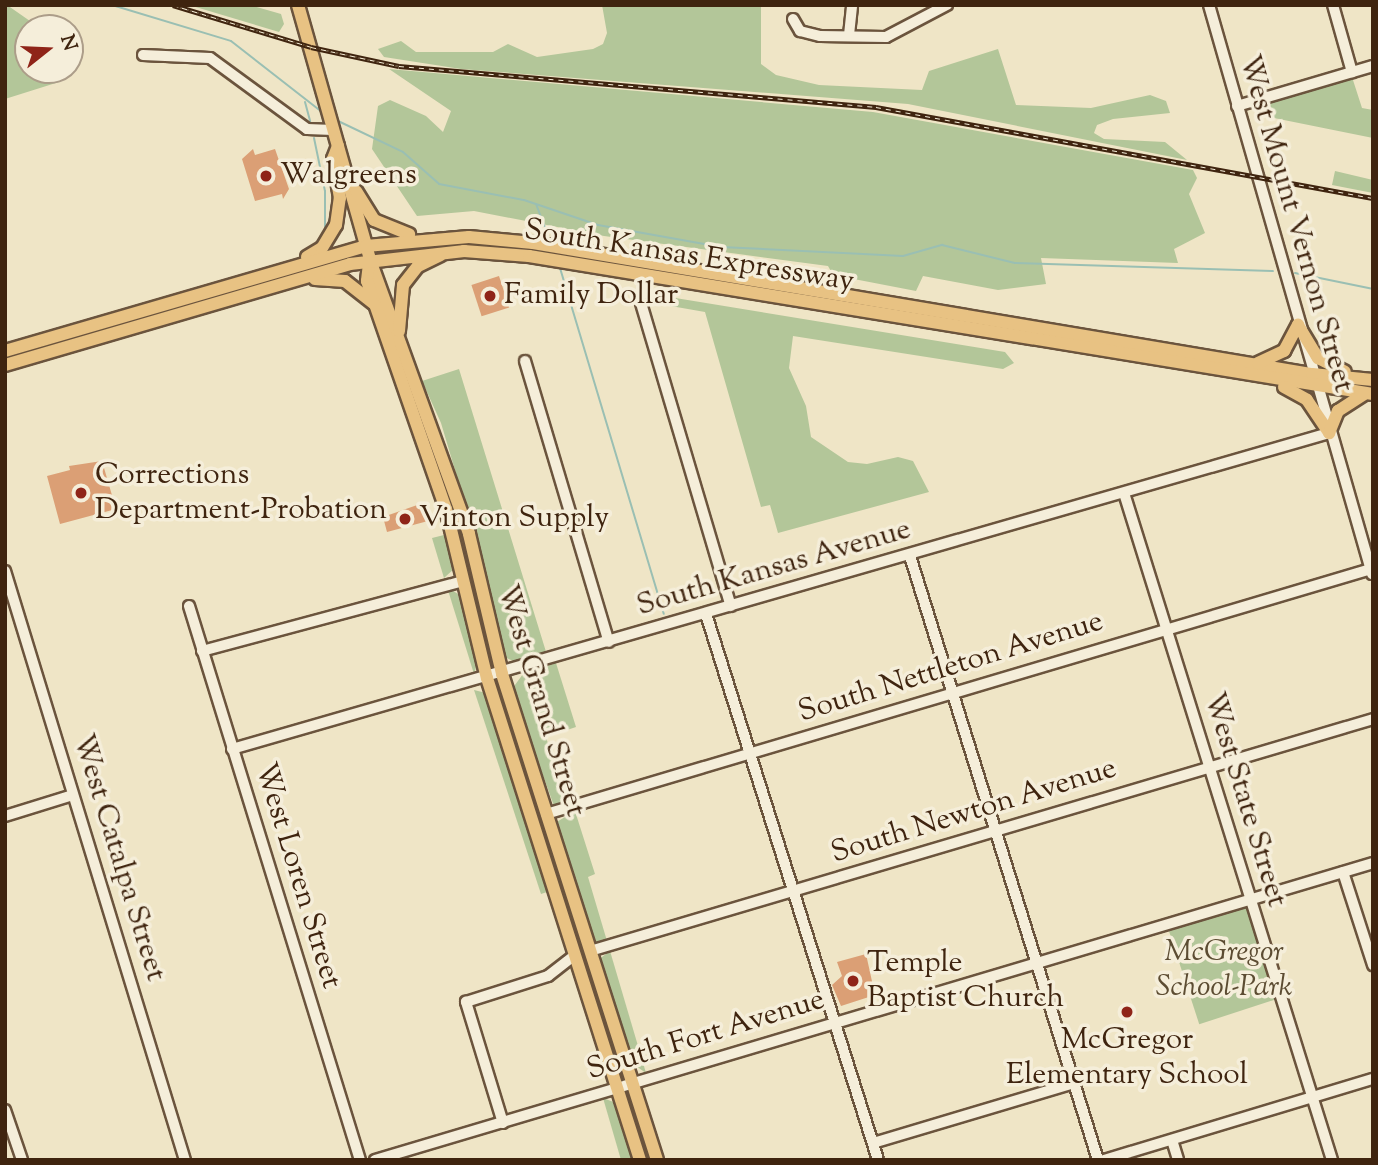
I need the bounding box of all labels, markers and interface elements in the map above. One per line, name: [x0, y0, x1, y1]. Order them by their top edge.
north arrow: [14, 14, 84, 84]
text: N: [52, 32, 83, 54]
street label: West Mount Vernon Street: [1230, 51, 1360, 397]
place label: Walgreens: [280, 158, 417, 194]
marker: Walgreens: [258, 168, 274, 184]
street label: South Kansas Expressway: [522, 213, 856, 301]
place label: Family Dollar: [504, 278, 678, 314]
marker: Family Dollar: [482, 288, 498, 304]
place label: Corrections Department-Probation: [95, 458, 387, 528]
marker: Corrections Department-Probation: [73, 485, 89, 501]
place label: Vinton Supply: [419, 501, 609, 537]
marker: Vinton Supply: [397, 511, 413, 527]
street label: South Kansas Avenue: [633, 513, 915, 625]
street label: West Grand Street: [488, 581, 592, 821]
street label: South Nettleton Avenue: [794, 605, 1108, 731]
street label: West State Street: [1194, 688, 1294, 912]
street label: West Catalpa Street: [63, 730, 173, 986]
street label: South Newton Avenue: [827, 751, 1121, 873]
street label: West Loren Street: [246, 759, 348, 993]
park label: McGregor School-Park: [1156, 935, 1292, 1006]
place label: Temple Baptist Church: [867, 946, 1064, 1016]
marker: Temple Baptist Church: [845, 973, 861, 989]
street label: South Fort Avenue: [583, 983, 829, 1089]
marker: McGregor Elementary School: [1119, 1004, 1135, 1020]
place label: McGregor Elementary School: [1006, 1023, 1248, 1094]

